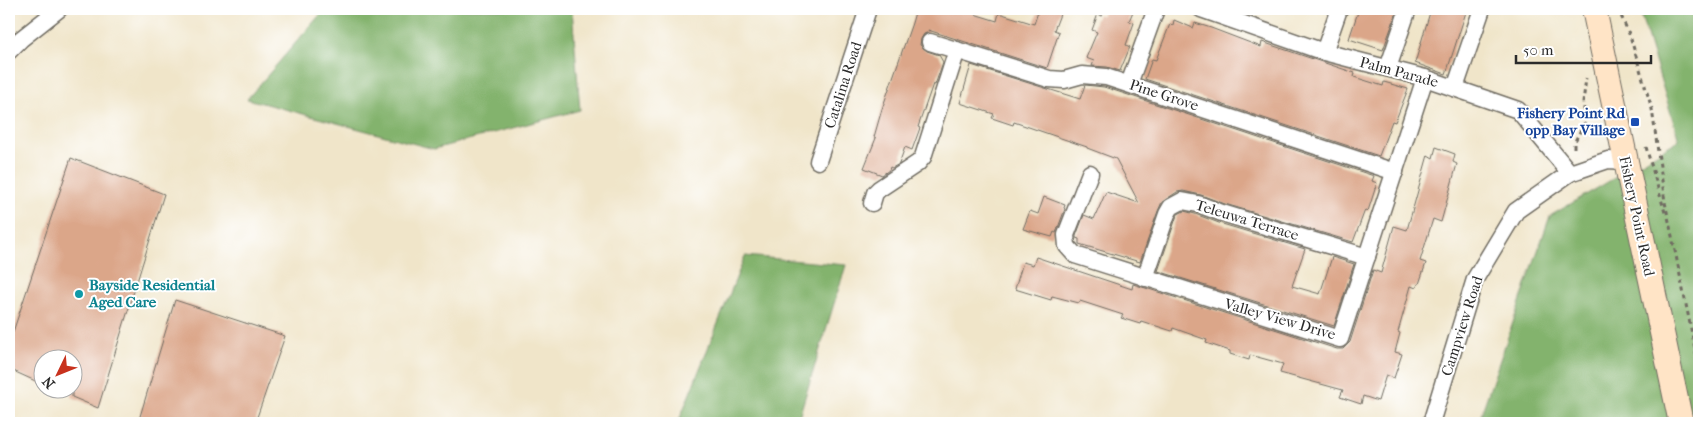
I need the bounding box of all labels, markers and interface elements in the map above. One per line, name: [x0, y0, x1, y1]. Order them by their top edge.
scale bar: [1516, 32, 1650, 64]
street label: Catalina Road: [821, 39, 866, 131]
text: 50 m: [1523, 41, 1554, 59]
street label: Palm Parade: [1358, 53, 1441, 91]
street label: Pine Grove: [1127, 75, 1201, 115]
place label: Fishery Point Rd opp Bay Village: [1516, 104, 1626, 139]
marker: Fishery Point Rd opp Bay Village: [1629, 116, 1641, 128]
street label: Fishery Point Road: [1615, 154, 1659, 279]
street label: Teleuwa Terrace: [1193, 196, 1301, 244]
street label: Campview Road: [1437, 273, 1487, 378]
place label: Bayside Residential Aged Care: [88, 276, 216, 311]
marker: Bayside Residential Aged Care: [73, 288, 85, 300]
street label: Valley View Drive: [1221, 294, 1338, 344]
north arrow: [32, 350, 82, 400]
text: N: [39, 373, 59, 392]

